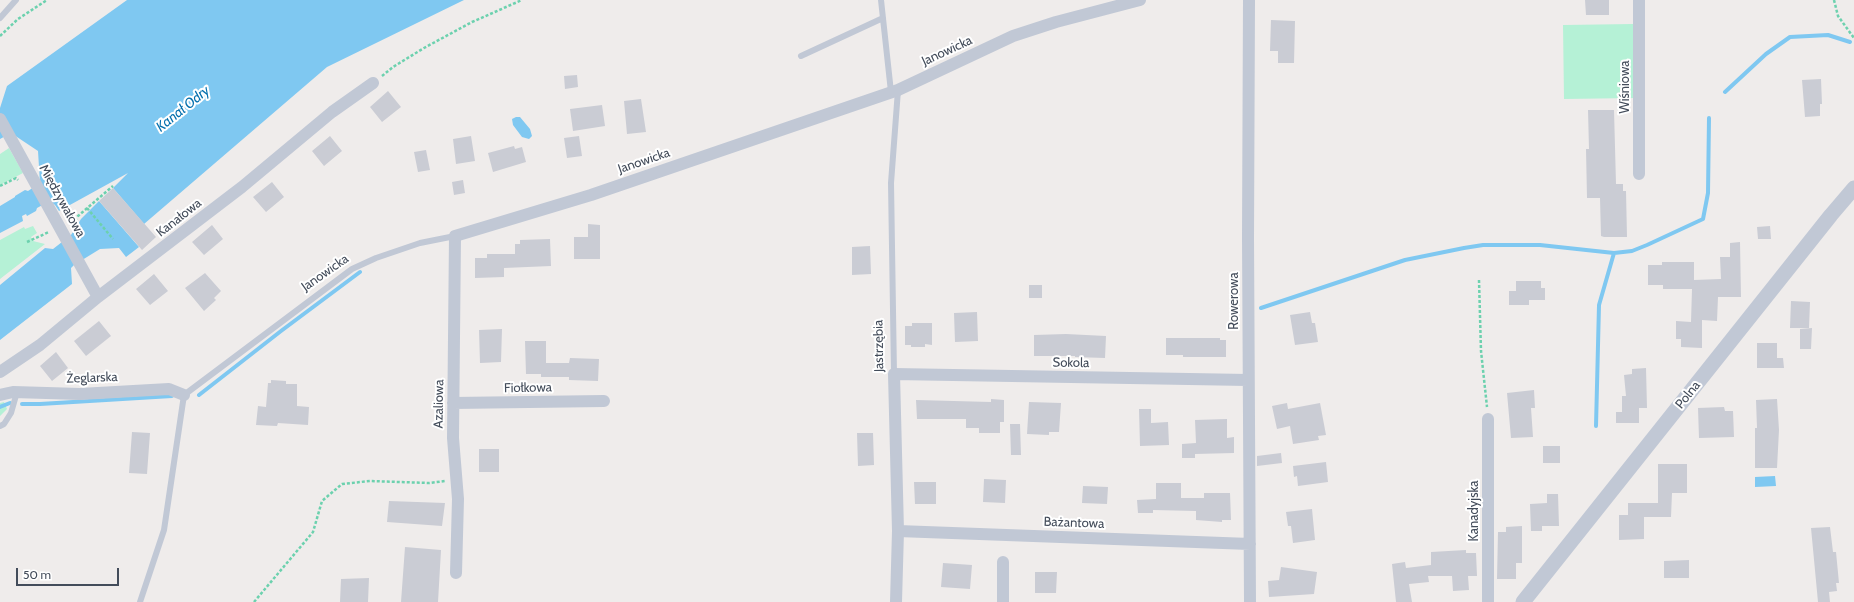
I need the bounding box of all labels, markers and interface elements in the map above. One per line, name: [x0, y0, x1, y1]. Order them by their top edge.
street label: Janowicka: [919, 33, 975, 69]
street label: Wiśniowa: [1617, 60, 1633, 114]
water label: Kanał Odry: [153, 82, 213, 136]
street label: Janowicka: [616, 145, 672, 177]
street label: Międzywałowa: [36, 162, 88, 240]
street label: Kanałowa: [153, 196, 205, 240]
street label: Janowicka: [298, 251, 352, 295]
street label: Rowerowa: [1226, 272, 1242, 330]
street label: Jastrzębia: [871, 320, 887, 372]
street label: Sokola: [1052, 355, 1090, 371]
street label: Żeglarska: [66, 369, 118, 387]
street label: Polna: [1672, 378, 1704, 412]
street label: Azaliowa: [431, 379, 447, 429]
street label: Fiołkowa: [504, 380, 552, 396]
street label: Kanadyjska: [1466, 480, 1482, 542]
street label: Bażantowa: [1043, 514, 1105, 532]
scale bar: [18, 560, 121, 586]
text: 50 m: [23, 567, 51, 582]

